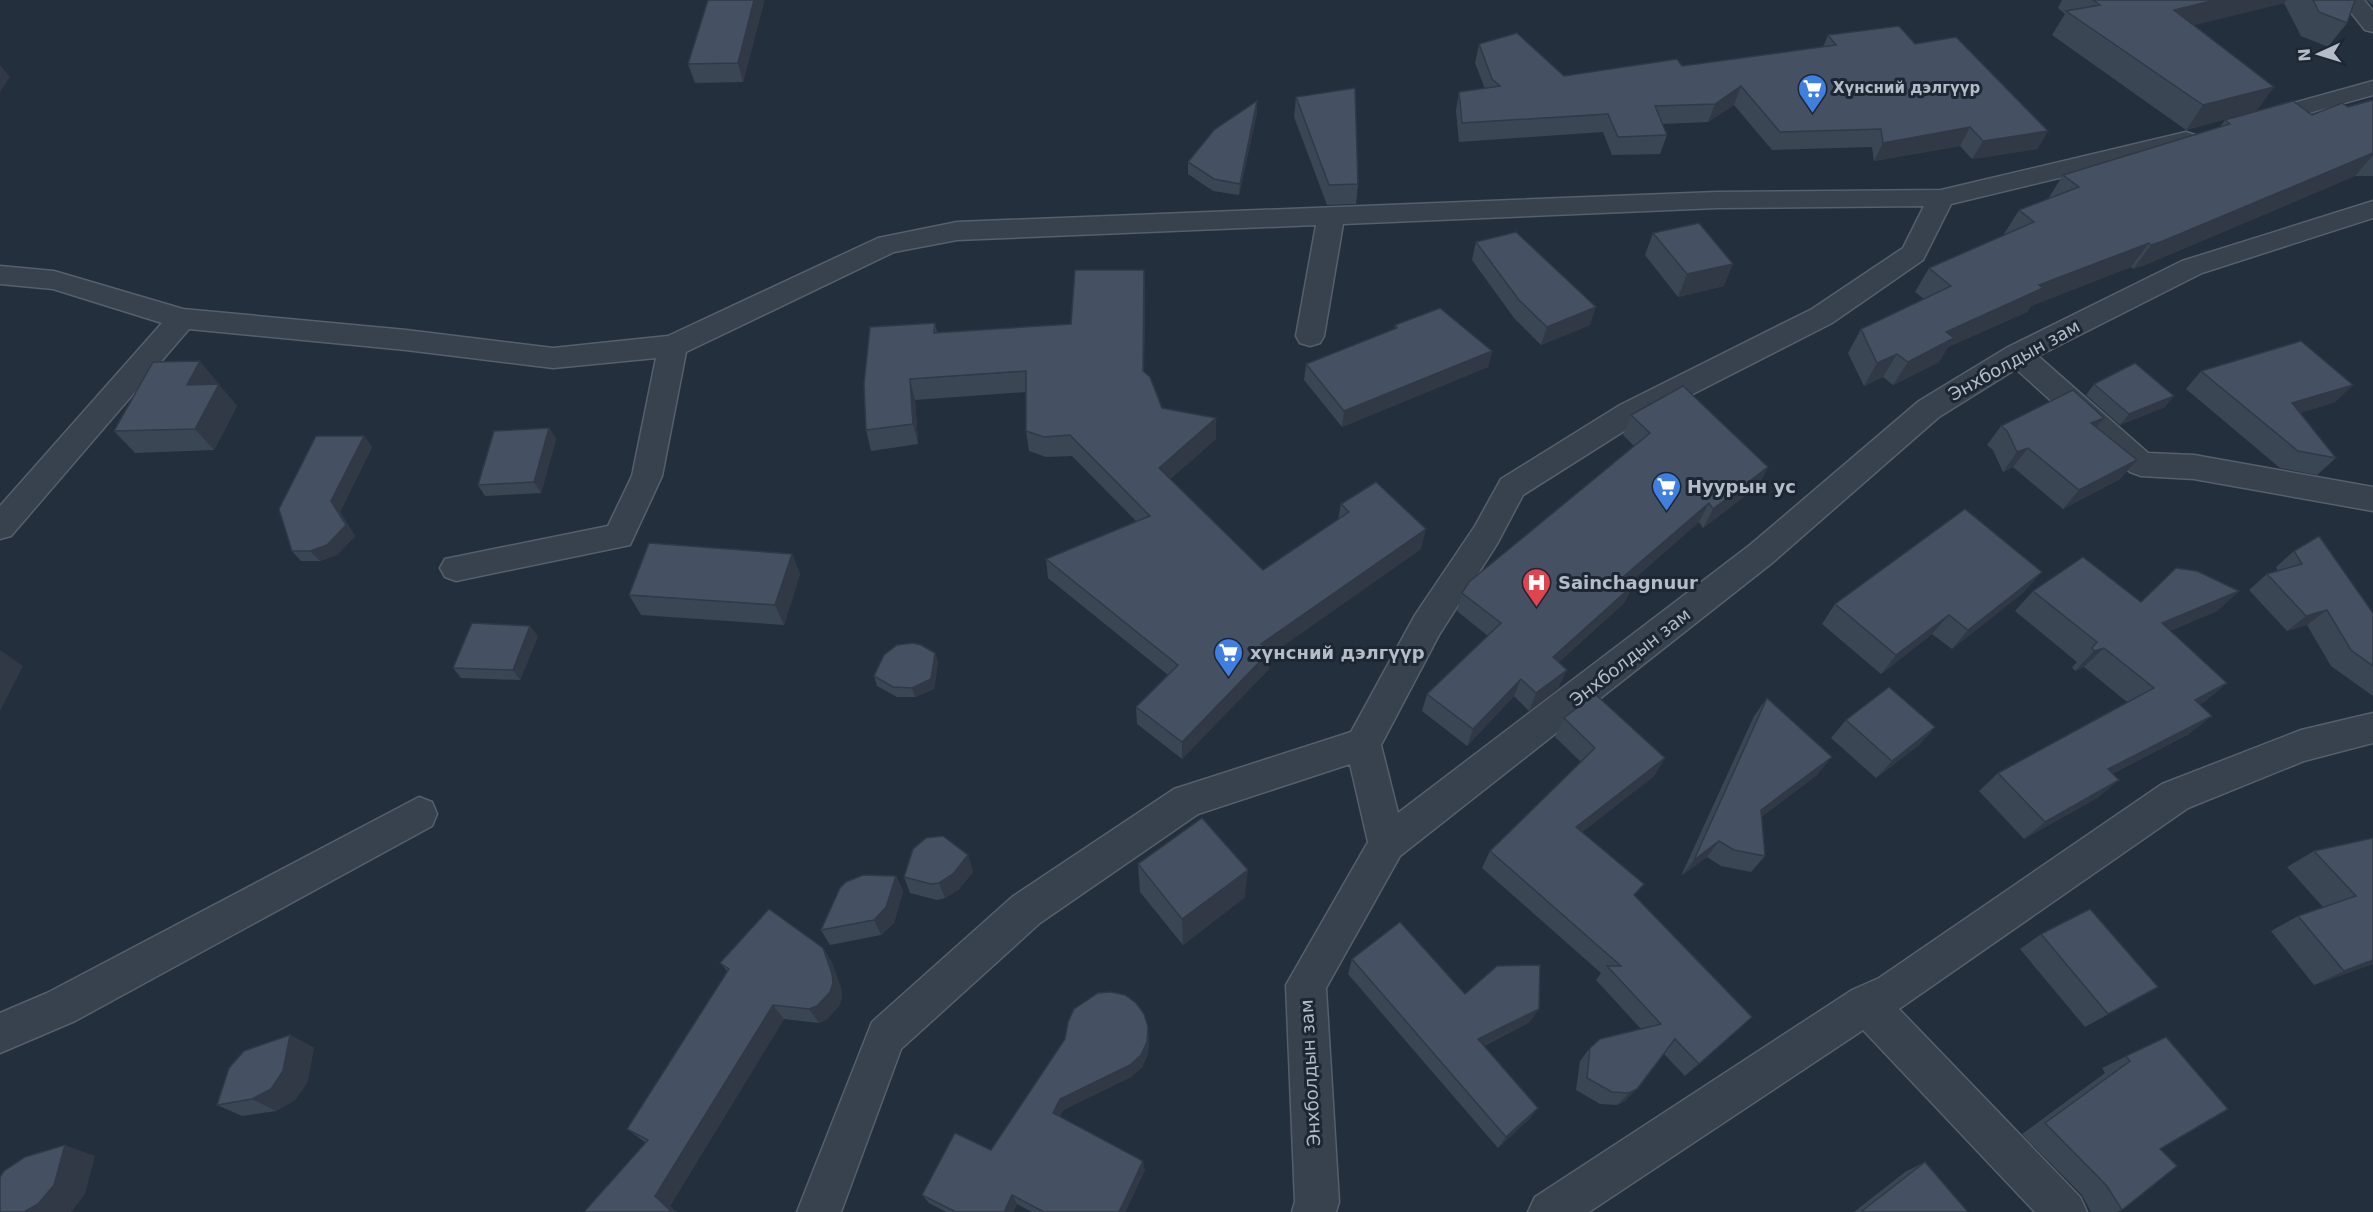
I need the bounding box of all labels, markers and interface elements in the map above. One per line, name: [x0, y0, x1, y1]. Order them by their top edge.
north arrow: [2289, 24, 2349, 84]
text: N: [2295, 48, 2314, 62]
supermarket icon: Хүнсний дэлгүүр: [1796, 72, 1828, 114]
place label: Хүнсний дэлгүүр: [1833, 79, 1981, 97]
street label: Энхболдын зам: [1945, 315, 2083, 405]
supermarket icon: Нуурын ус: [1650, 470, 1682, 512]
place label: Нуурын ус: [1687, 476, 1796, 497]
hospital icon: Sainchagnuur: [1521, 566, 1553, 608]
place label: Sainchagnuur: [1558, 572, 1698, 593]
street label: Энхболдын зам: [1566, 603, 1694, 711]
supermarket icon: хүнсний дэлгүүр: [1213, 636, 1245, 678]
place label: хүнсний дэлгүүр: [1250, 642, 1425, 663]
street label: Энхболдын зам: [1296, 999, 1324, 1147]

